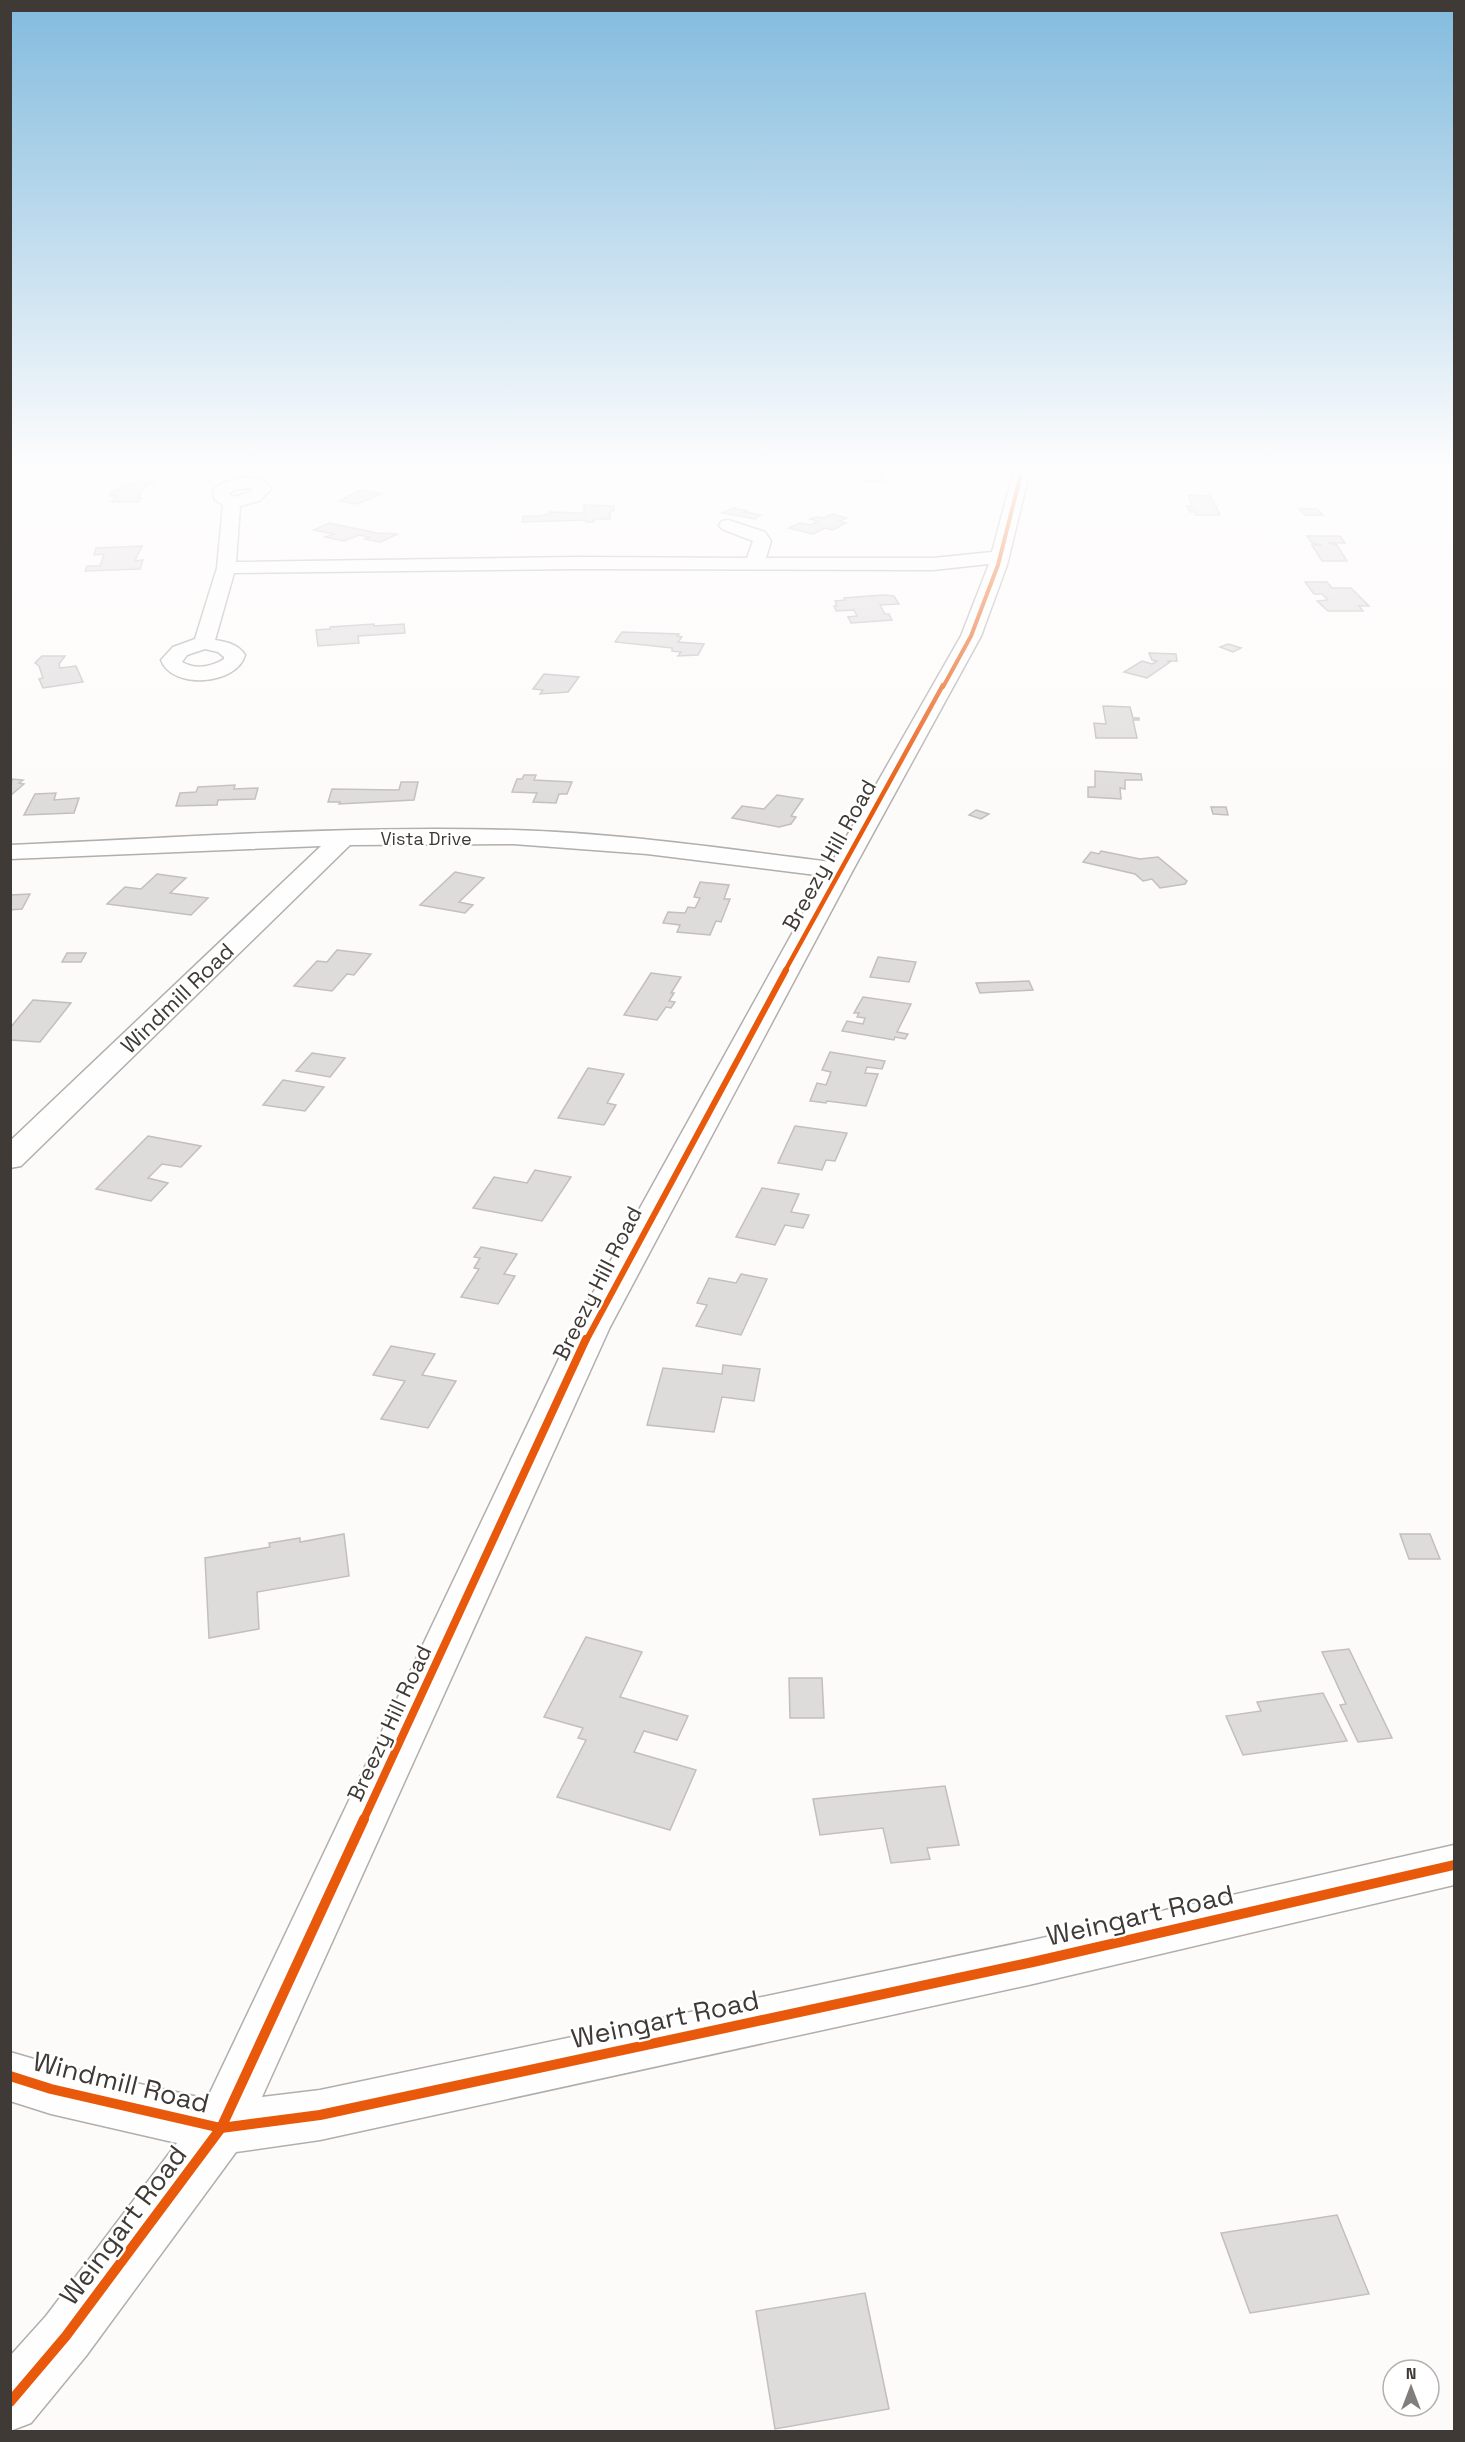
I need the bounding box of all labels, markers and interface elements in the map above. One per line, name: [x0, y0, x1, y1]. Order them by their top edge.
street label: Breezy Hill Road: [776, 774, 882, 936]
street label: Vista Drive: [380, 827, 472, 850]
street label: Windmill Road: [114, 937, 240, 1059]
street label: Breezy Hill Road: [546, 1201, 648, 1365]
street label: Breezy Hill Road: [341, 1641, 437, 1805]
street label: Weingart Road: [1043, 1876, 1237, 1954]
street label: Weingart Road: [568, 1982, 762, 2056]
street label: Windmill Road: [29, 2043, 213, 2121]
street label: Weingart Road: [52, 2138, 194, 2312]
north arrow: [1381, 2358, 1441, 2418]
text: N: [1406, 2363, 1416, 2384]

